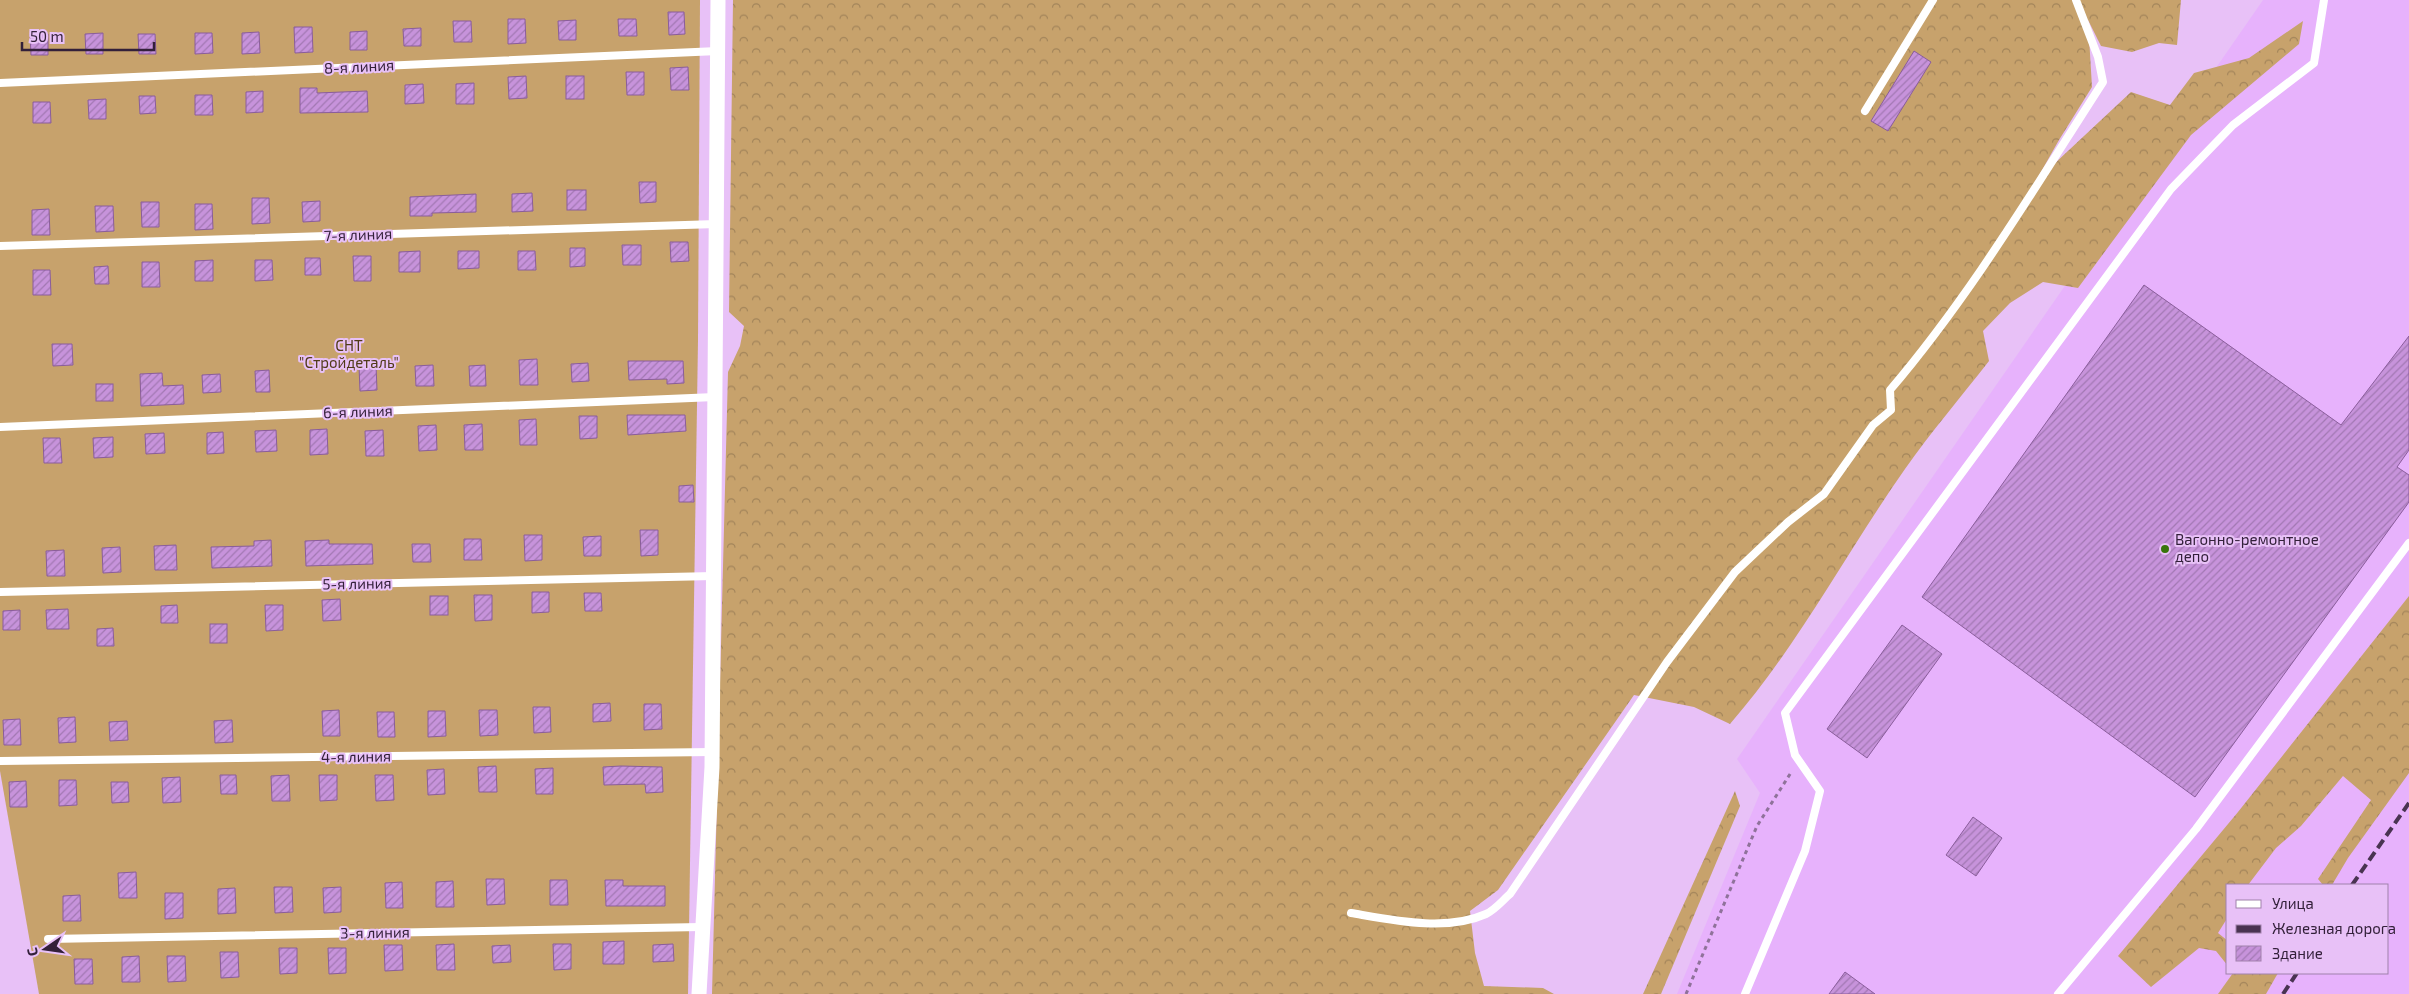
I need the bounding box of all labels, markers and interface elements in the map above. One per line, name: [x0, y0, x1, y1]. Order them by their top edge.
scale bar: [22, 20, 155, 52]
text: 50 m: [30, 27, 64, 45]
street label: 8-я линия: [323, 55, 394, 77]
street label: 7-я линия: [323, 224, 393, 244]
park label: СНТ "Стройдеталь": [299, 336, 399, 371]
street label: 6-я линия: [323, 401, 393, 421]
place label: Вагонно-ремонтное депо: [2175, 530, 2319, 565]
marker: Вагонно-ремонтное депо: [2159, 543, 2171, 555]
street label: 5-я линия: [322, 573, 392, 593]
street label: 4-я линия: [321, 746, 391, 766]
legend: [2226, 884, 2389, 974]
text: Улица: [2272, 894, 2314, 912]
text: Железная дорога: [2272, 919, 2396, 937]
street label: 3-я линия: [340, 922, 410, 942]
north arrow: [20, 924, 70, 974]
text: Здание: [2272, 944, 2323, 962]
text: С: [23, 946, 41, 958]

